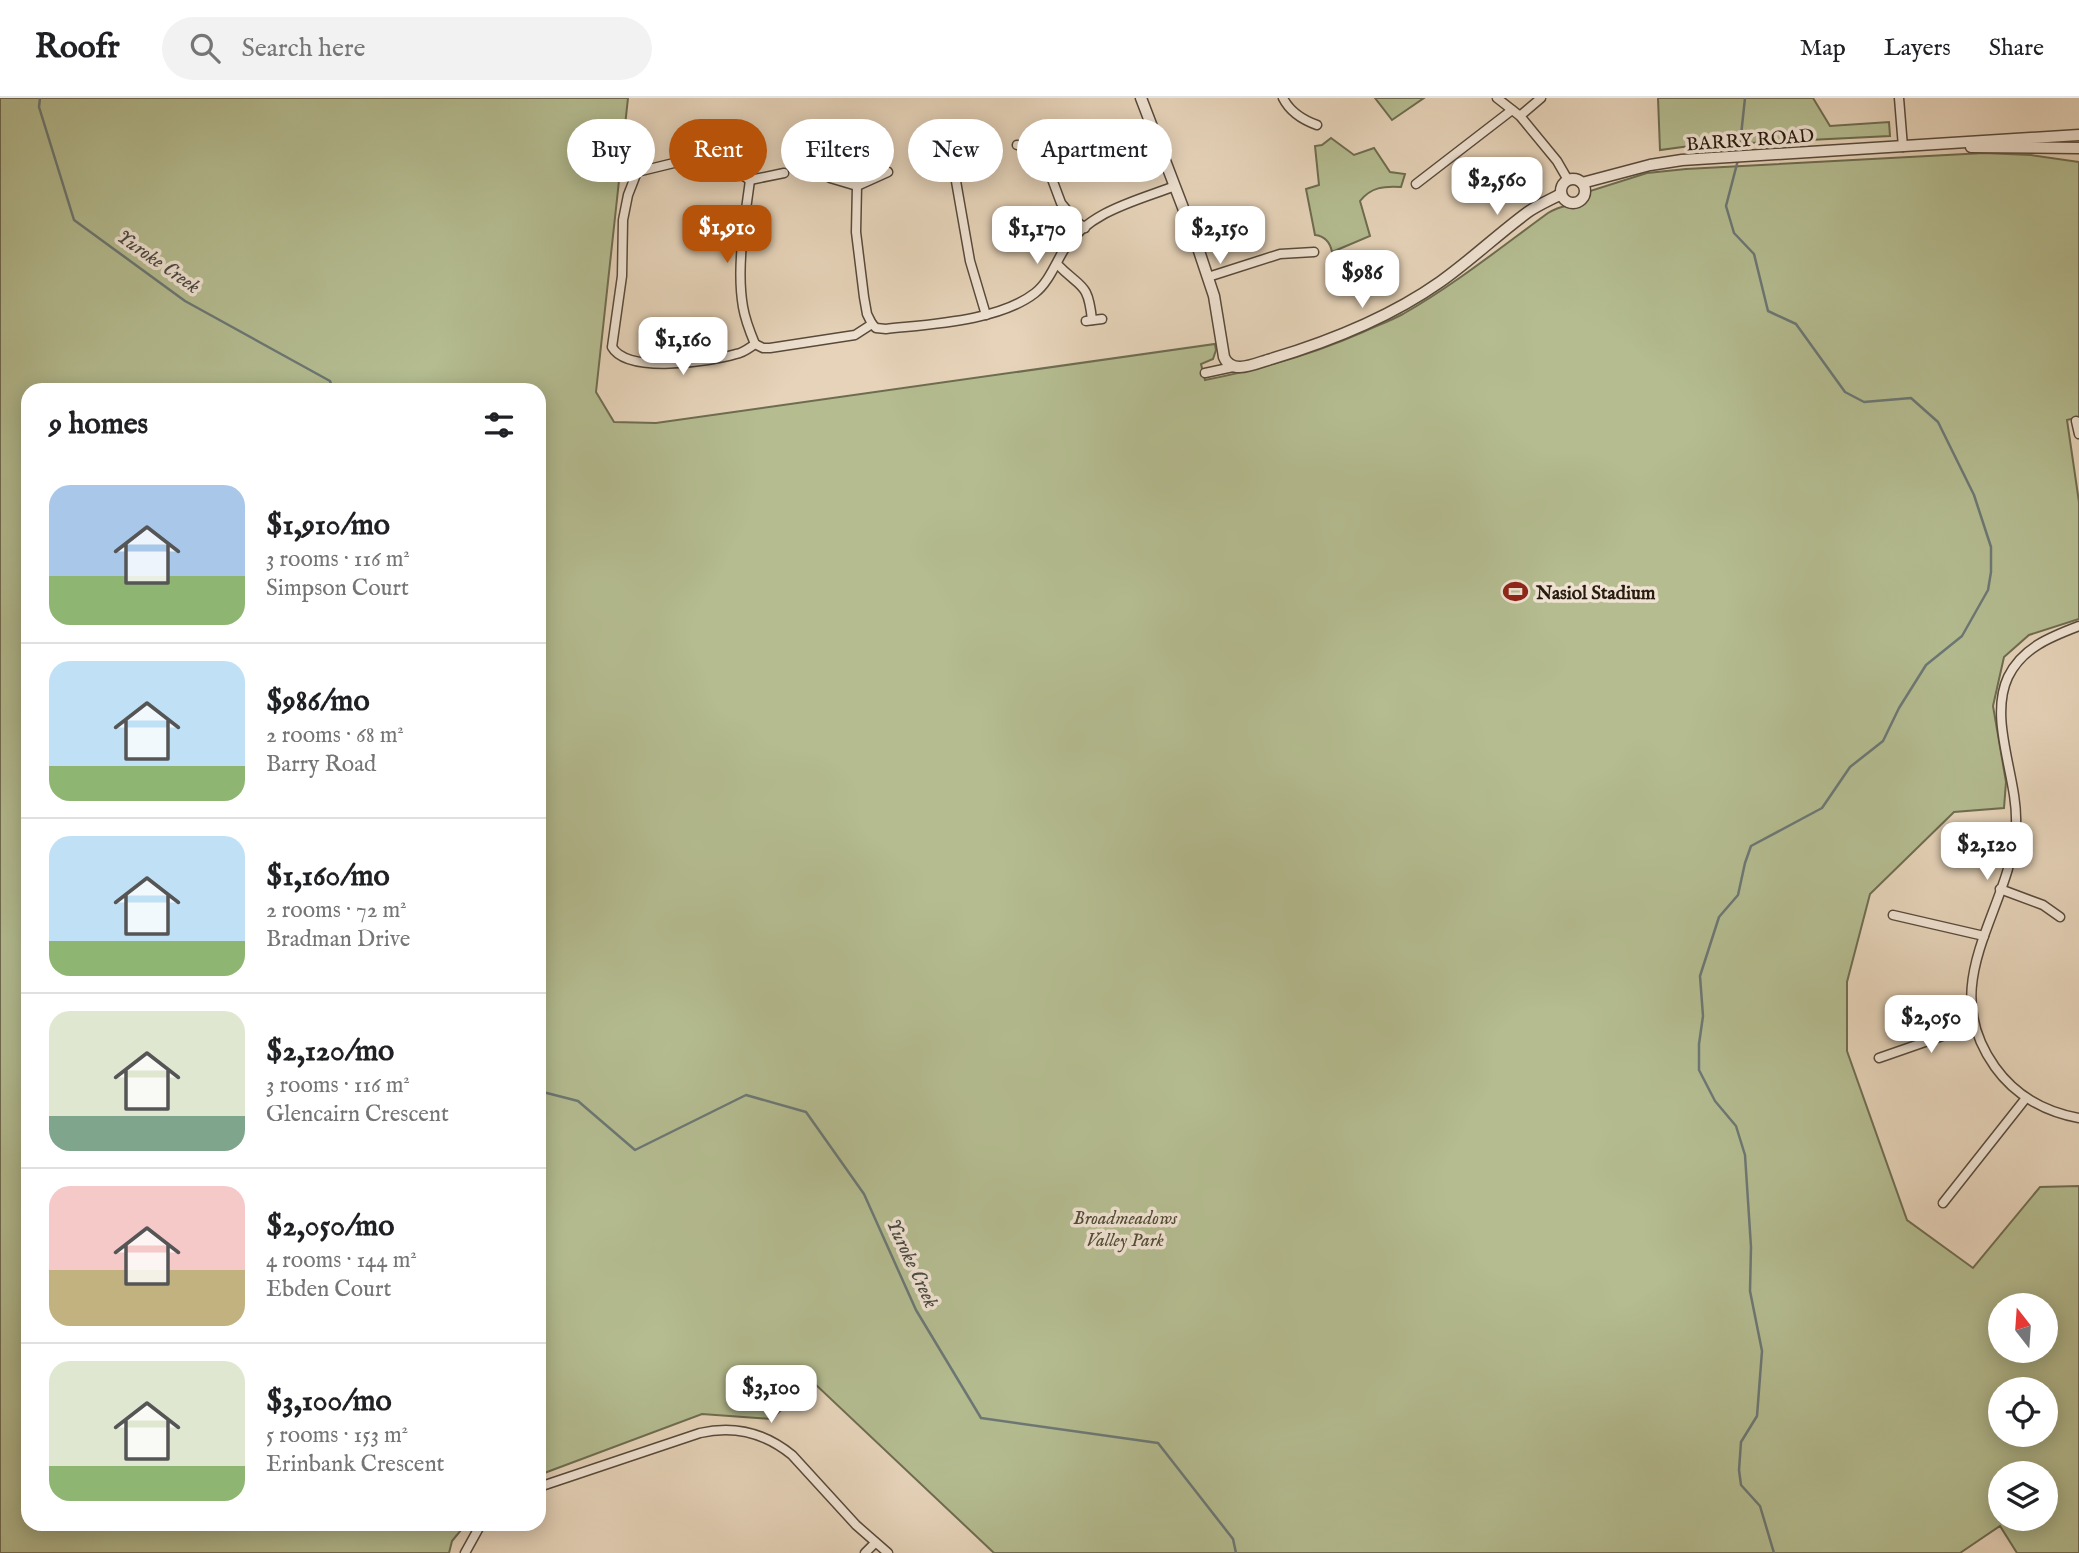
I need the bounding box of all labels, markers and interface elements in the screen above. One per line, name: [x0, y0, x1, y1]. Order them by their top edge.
search box: [162, 17, 652, 80]
text: Roofr: [35, 27, 120, 69]
icon: search: [186, 29, 224, 67]
text: Search here: [242, 32, 365, 65]
text: Map: [1800, 33, 1846, 64]
text: Layers: [1884, 33, 1951, 64]
text: Share: [1989, 33, 2044, 64]
chip: Buy: [567, 119, 655, 182]
chip: Rent: [669, 119, 767, 182]
chip: Filters: [781, 119, 894, 182]
chip: New: [908, 119, 1003, 182]
chip: Apartment: [1017, 119, 1172, 182]
street label: BARRY ROAD: [1685, 125, 1815, 157]
pin: $2,560: [1440, 158, 1554, 217]
text: $2,560: [1468, 165, 1526, 194]
pin: $1,910: [670, 206, 784, 265]
pin: $1,170: [980, 206, 1094, 266]
pin: $2,150: [1163, 206, 1277, 266]
text: $1,910: [698, 213, 756, 242]
text: $1,170: [1008, 214, 1066, 243]
text: $2,150: [1191, 214, 1249, 243]
water label: Yuroke Creek: [111, 224, 206, 301]
pin: $986: [1321, 250, 1403, 310]
text: $986: [1341, 258, 1383, 287]
pin: $1,160: [626, 317, 740, 377]
text: $1,160: [655, 325, 712, 354]
text: 9 homes: [49, 406, 148, 444]
icon: filters: [480, 406, 518, 444]
text: $1,910/mo: [266, 507, 390, 545]
icon: home: [105, 513, 189, 597]
text: 3 rooms · 116 m²: [266, 545, 410, 574]
text: Simpson Court: [266, 574, 409, 603]
sports icon: Nasiol Stadium: [1502, 578, 1530, 606]
place label: Nasiol Stadium: [1535, 582, 1656, 606]
text: $986/mo: [266, 683, 370, 721]
icon: home: [105, 689, 189, 773]
text: 2 rooms · 68 m²: [266, 721, 404, 750]
text: Barry Road: [266, 750, 376, 779]
pin: $2,120: [1930, 822, 2044, 882]
text: $2,120: [1957, 830, 2017, 859]
text: $1,160/mo: [266, 858, 390, 896]
icon: home: [105, 864, 189, 948]
text: 2 rooms · 72 m²: [266, 896, 407, 925]
text: Bradman Drive: [266, 925, 410, 954]
pin: $2,050: [1874, 996, 1988, 1055]
text: $2,050: [1901, 1003, 1961, 1032]
text: $2,120/mo: [266, 1033, 394, 1071]
icon: home: [105, 1039, 189, 1123]
text: 3 rooms · 116 m²: [266, 1071, 410, 1100]
text: Glencairn Crescent: [266, 1100, 449, 1129]
park label: Broadmeadows Valley Park: [1073, 1207, 1178, 1253]
text: $2,050/mo: [266, 1208, 394, 1246]
icon: home: [105, 1214, 189, 1298]
water label: Yuroke Creek: [879, 1215, 944, 1313]
text: 4 rooms · 144 m²: [266, 1246, 417, 1275]
text: Ebden Court: [266, 1275, 391, 1304]
north arrow: [1988, 1293, 2058, 1363]
map controls: [1988, 1293, 2058, 1531]
pin: $3,100: [714, 1366, 828, 1425]
text: $3,100: [742, 1373, 800, 1402]
button: locate: [1988, 1377, 2058, 1447]
text: $3,100/mo: [266, 1383, 392, 1421]
icon: home: [105, 1389, 189, 1473]
text: 5 rooms · 153 m²: [266, 1421, 408, 1450]
text: Erinbank Crescent: [266, 1450, 445, 1479]
button: layers: [1988, 1461, 2058, 1531]

